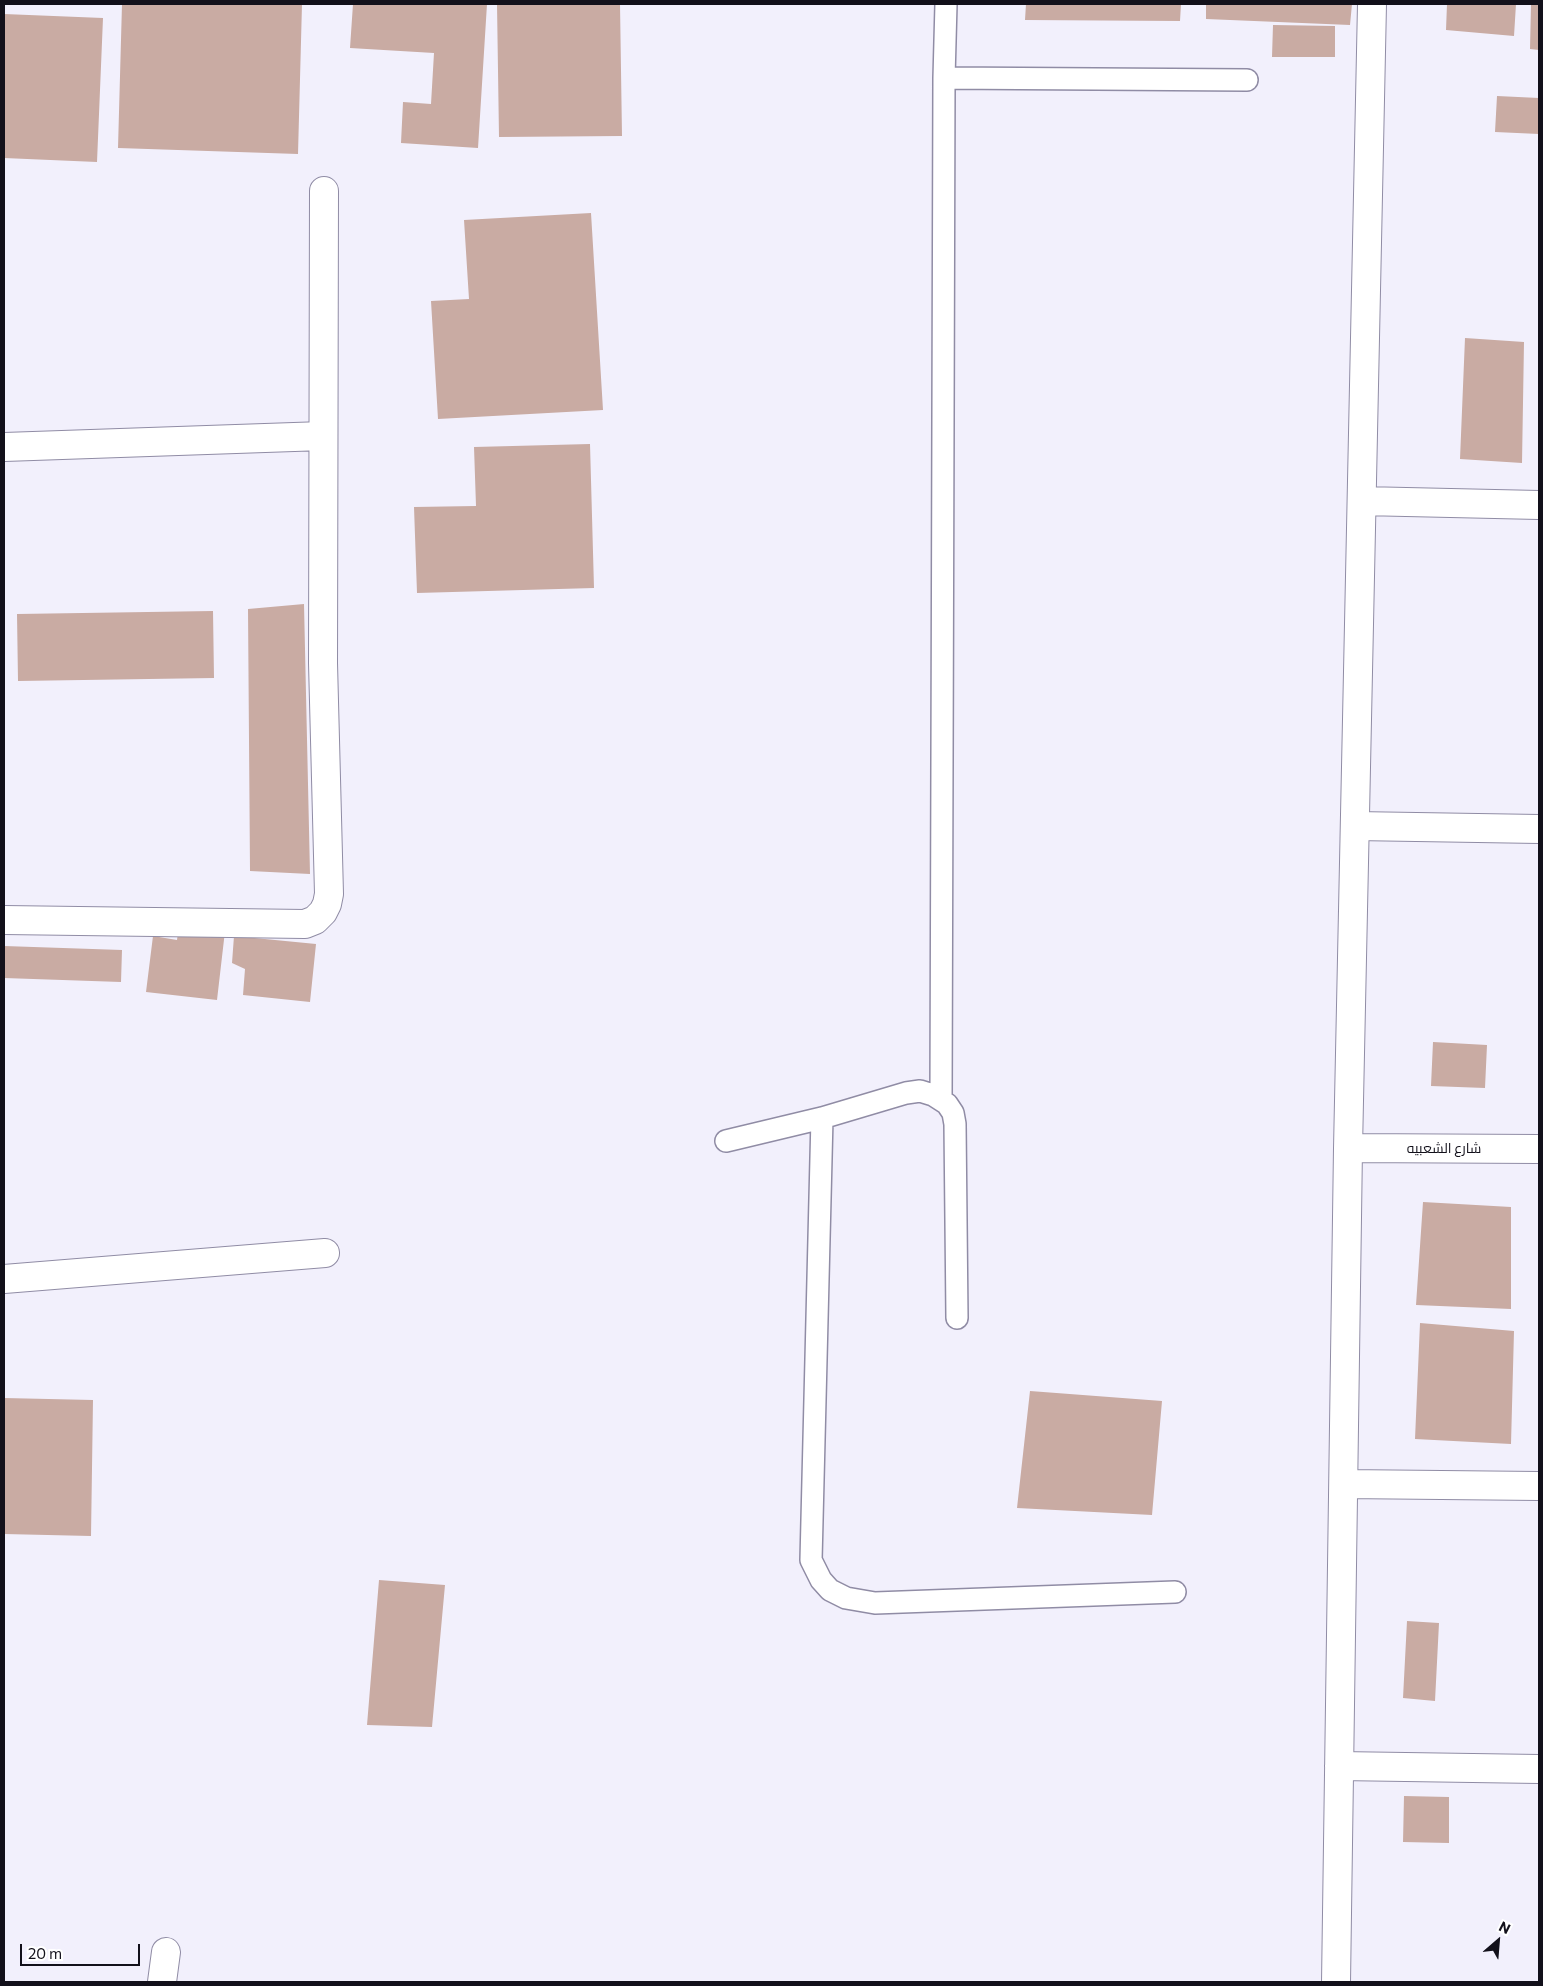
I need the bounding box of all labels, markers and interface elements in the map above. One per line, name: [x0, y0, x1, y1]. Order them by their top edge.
street label: شارع الشعبيه: [1407, 1140, 1481, 1156]
north arrow: [1473, 1916, 1523, 1966]
text: N: [1497, 1917, 1514, 1937]
scale bar: [22, 1934, 142, 1966]
text: 20 m: [28, 1944, 62, 1962]

